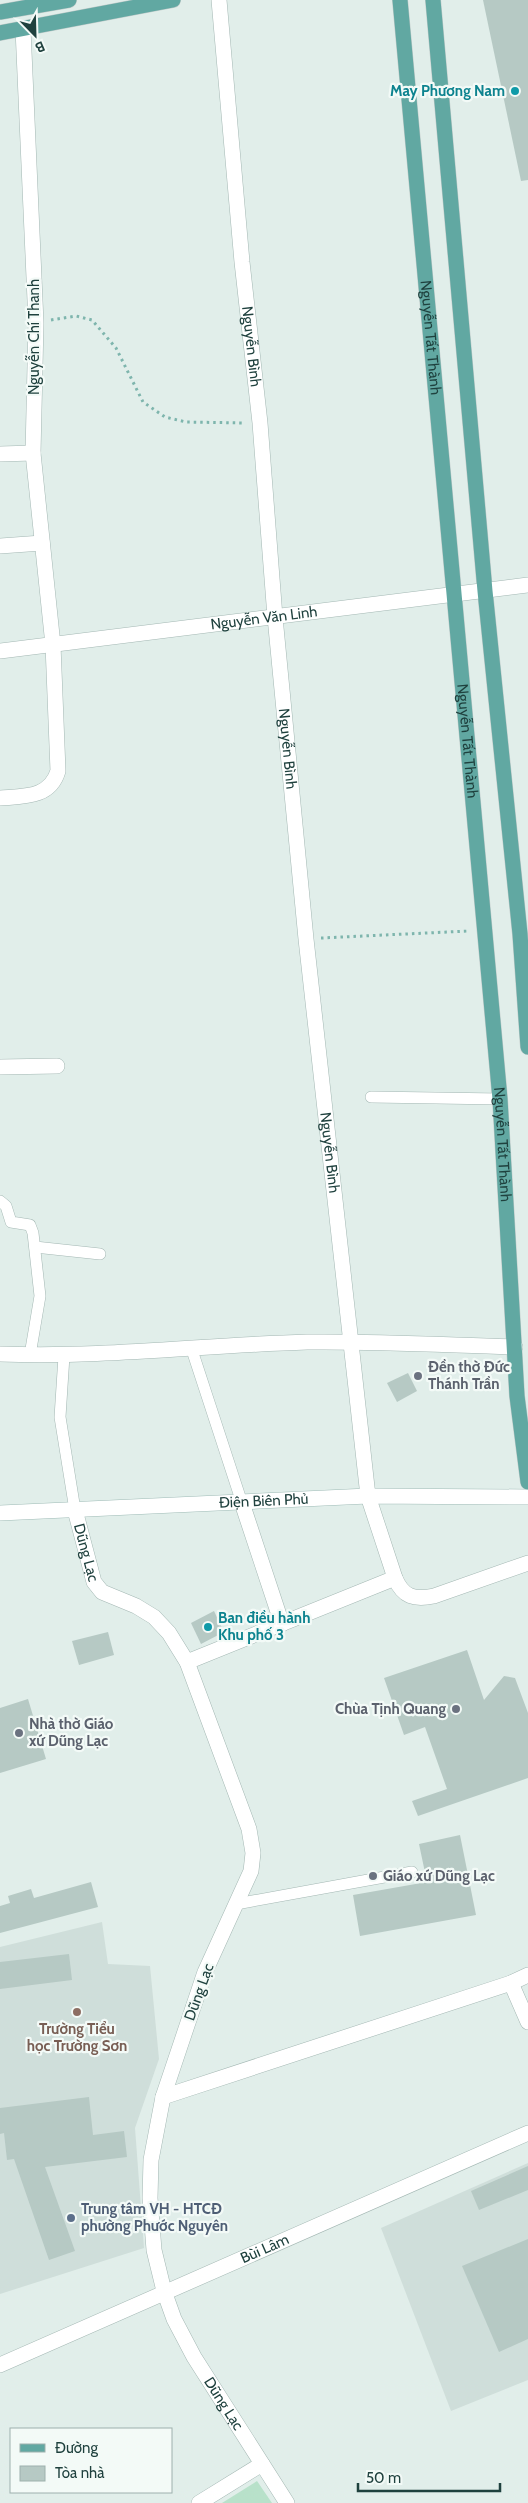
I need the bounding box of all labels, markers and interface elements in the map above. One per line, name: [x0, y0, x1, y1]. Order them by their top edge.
north arrow: [10, 10, 60, 60]
text: B: [32, 37, 48, 57]
place label: May Phương Nam: [390, 82, 505, 100]
marker: May Phương Nam: [509, 85, 521, 97]
street label: Nguyễn Chí Thanh: [25, 279, 43, 395]
street label: Nguyễn Tất Thành: [417, 280, 445, 396]
street label: Nguyễn Bình: [238, 305, 265, 388]
street label: Nguyễn Văn Linh: [210, 602, 318, 634]
street label: Nguyễn Tất Thành: [453, 683, 482, 799]
street label: Nguyễn Bình: [275, 708, 301, 790]
street label: Nguyễn Tất Thành: [490, 1086, 515, 1202]
street label: Nguyễn Bình: [316, 1111, 343, 1194]
place label: Đền thờ Đức Thánh Trần: [428, 1358, 510, 1393]
marker: Đền thờ Đức Thánh Trần: [412, 1370, 424, 1382]
street label: Điện Biên Phủ: [219, 1490, 309, 1512]
street label: Dũng Lạc: [70, 1521, 103, 1584]
place label: Ban điều hành Khu phố 3: [218, 1609, 310, 1644]
marker: Ban điều hành Khu phố 3: [202, 1621, 214, 1633]
place label: Chùa Tịnh Quang: [335, 1700, 446, 1718]
marker: Chùa Tịnh Quang: [450, 1703, 462, 1715]
place label: Nhà thờ Giáo xứ Dũng Lạc: [29, 1715, 114, 1750]
marker: Nhà thờ Giáo xứ Dũng Lạc: [13, 1727, 25, 1739]
place label: Giáo xứ Dũng Lạc: [383, 1867, 495, 1885]
marker: Giáo xứ Dũng Lạc: [367, 1870, 379, 1882]
street label: Dũng Lạc: [180, 1961, 218, 2023]
marker: Trường Tiểu học Trường Sơn: [71, 2006, 83, 2018]
place label: Trường Tiểu học Trường Sơn: [27, 2020, 127, 2055]
place label: Trung tâm VH - HTCĐ phường Phước Nguyên: [81, 2200, 228, 2235]
marker: Trung tâm VH - HTCĐ phường Phước Nguyên: [65, 2212, 77, 2224]
street label: Bùi Lâm: [238, 2230, 292, 2267]
street label: Dũng Lạc: [200, 2374, 247, 2434]
legend: [10, 2428, 172, 2493]
text: Đường: [55, 2439, 98, 2457]
scale bar: [358, 2460, 500, 2492]
text: Tòa nhà: [55, 2464, 105, 2482]
text: 50 m: [366, 2469, 401, 2487]

